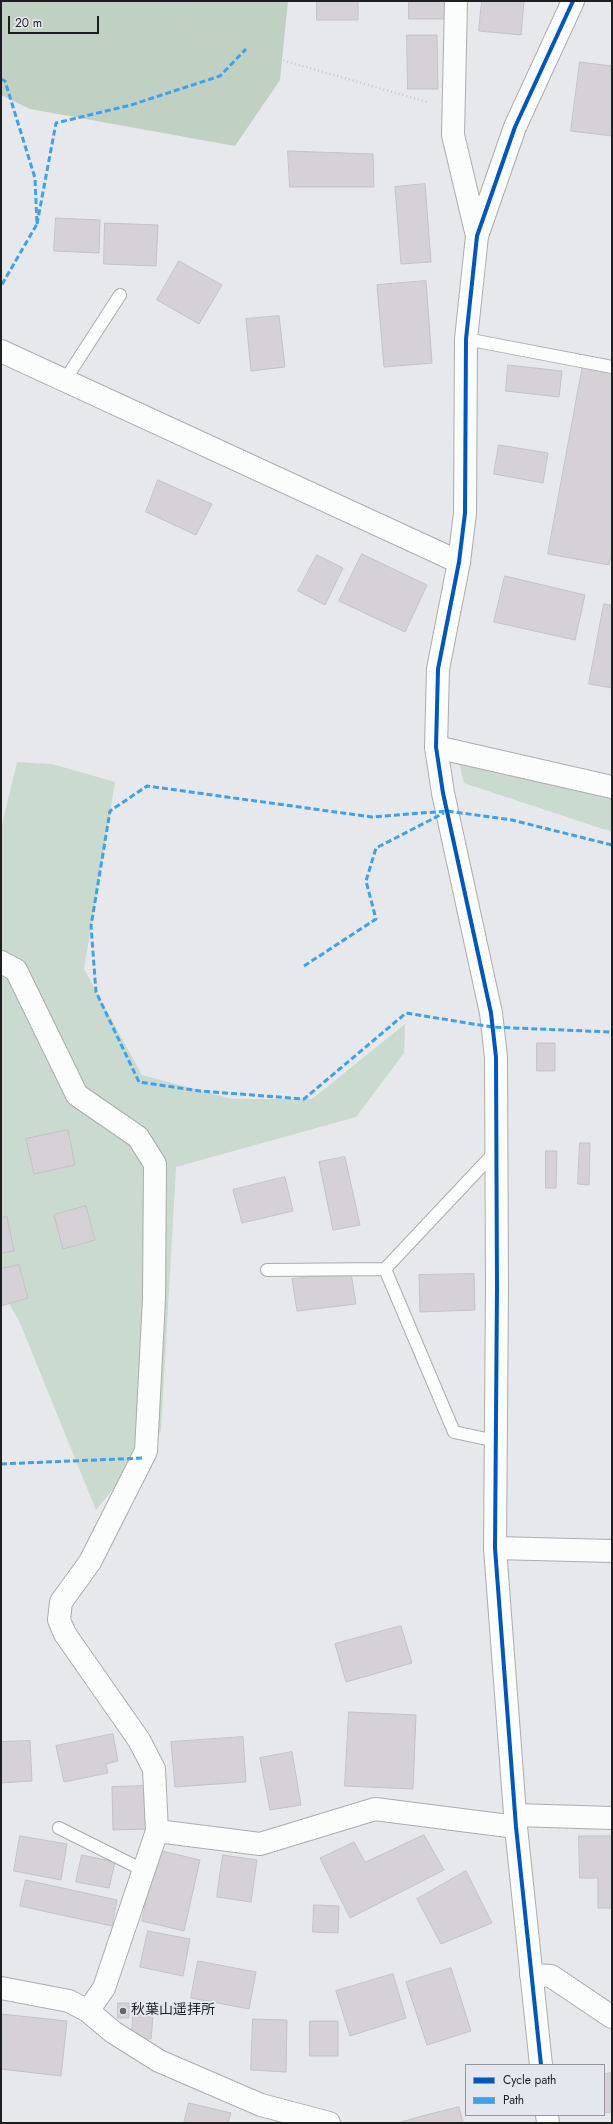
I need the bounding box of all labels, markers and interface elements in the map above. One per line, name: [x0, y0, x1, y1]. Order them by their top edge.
scale bar: [10, 8, 101, 34]
text: 20 m: [15, 14, 42, 32]
place label: 秋葉山遥拝所: [131, 2003, 215, 2019]
marker: 秋葉山遥拝所: [118, 2006, 128, 2016]
legend: [465, 2064, 605, 2116]
text: Cycle path: [503, 2071, 556, 2089]
text: Path: [503, 2091, 524, 2109]

